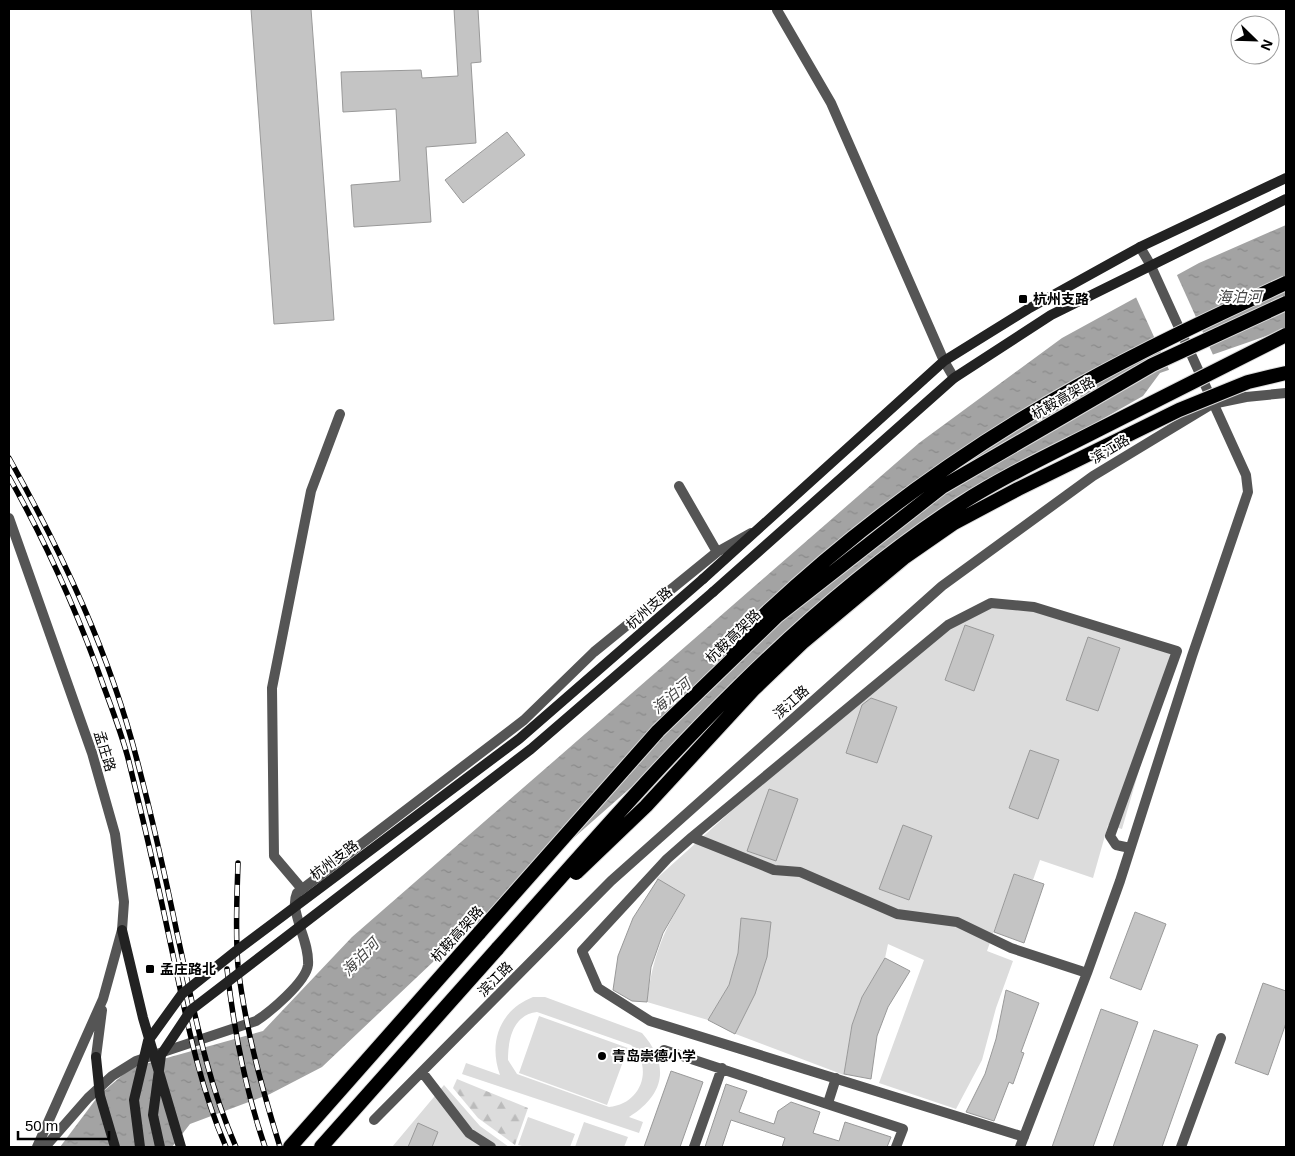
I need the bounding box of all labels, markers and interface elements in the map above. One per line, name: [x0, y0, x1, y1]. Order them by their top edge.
north arrow: [1230, 15, 1280, 65]
text: N: [1258, 37, 1276, 53]
water label: 海泊河: [1216, 288, 1264, 305]
place label: 杭州支路: [1033, 291, 1089, 307]
marker: 杭州支路: [1017, 293, 1029, 305]
street label: 杭鞍高架路: [1029, 374, 1097, 422]
street label: 滨江路: [1088, 431, 1132, 467]
street label: 杭州支路: [623, 584, 675, 632]
street label: 杭鞍高架路: [702, 606, 764, 666]
water label: 海泊河: [648, 673, 696, 717]
street label: 滨江路: [770, 682, 812, 722]
street label: 孟庄路: [91, 729, 119, 773]
street label: 杭州支路: [307, 837, 361, 883]
street label: 杭鞍高架路: [428, 903, 486, 965]
water label: 海泊河: [338, 933, 384, 979]
street label: 滨江路: [474, 958, 516, 1000]
place label: 孟庄路北: [160, 961, 216, 977]
marker: 孟庄路北: [144, 963, 156, 975]
place label: 青岛崇德小学: [612, 1048, 696, 1064]
marker: 青岛崇德小学: [596, 1050, 608, 1062]
scale bar: [18, 1108, 109, 1140]
text: 50 m: [25, 1117, 58, 1134]

